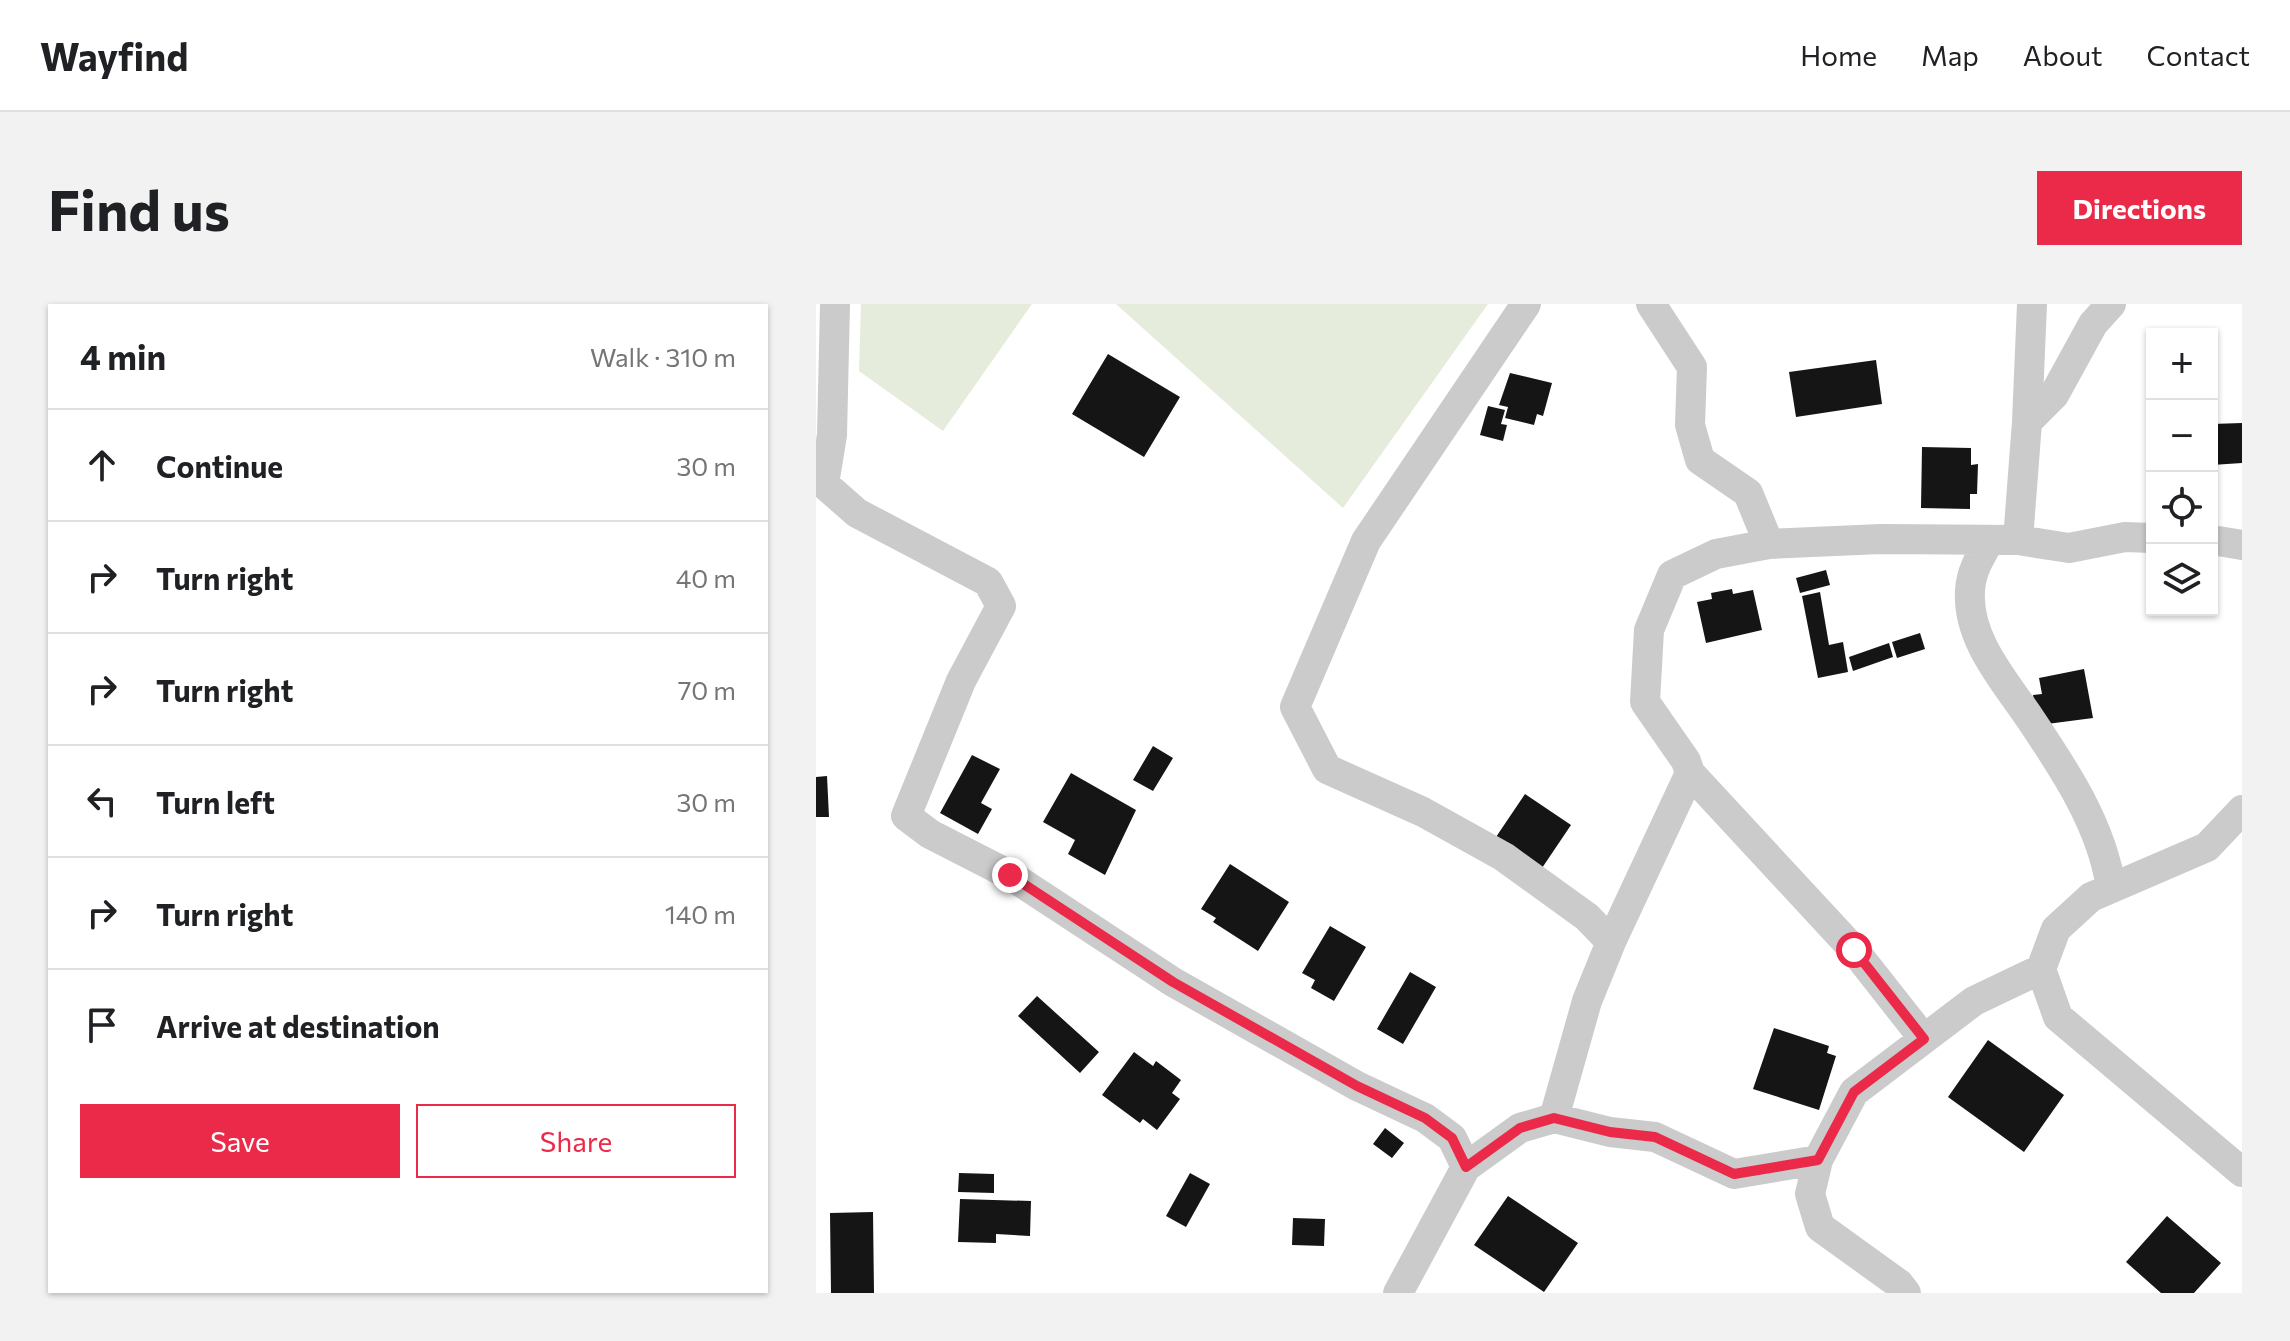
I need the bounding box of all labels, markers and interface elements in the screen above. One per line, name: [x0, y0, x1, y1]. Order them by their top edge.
text: Wayfind: [40, 32, 188, 79]
text: Home: [1800, 38, 1877, 72]
text: Map: [1921, 38, 1979, 72]
text: About: [2023, 38, 2103, 72]
text: Contact: [2147, 38, 2250, 72]
button: Directions: [2037, 171, 2242, 245]
text: Find us: [48, 174, 230, 243]
map controls: [2146, 328, 2218, 616]
button: +: [2146, 328, 2218, 400]
text: 4 min: [80, 335, 166, 377]
text: Walk · 310 m: [590, 341, 736, 372]
button: −: [2146, 400, 2218, 472]
icon: ahead: [80, 443, 124, 487]
text: Continue: [156, 447, 283, 484]
text: 30 m: [677, 450, 736, 481]
button: locate: [2146, 472, 2218, 544]
button: layers: [2146, 544, 2218, 616]
icon: right: [80, 555, 124, 599]
text: Turn right: [156, 559, 293, 596]
text: 40 m: [676, 562, 736, 593]
icon: right: [80, 667, 124, 711]
text: Turn right: [156, 671, 293, 708]
text: 70 m: [678, 674, 736, 705]
icon: left: [80, 779, 124, 823]
text: Turn left: [156, 783, 275, 820]
text: 30 m: [677, 786, 736, 817]
route end: [992, 857, 1028, 893]
icon: right: [80, 891, 124, 935]
text: Turn right: [156, 895, 293, 932]
text: 140 m: [665, 898, 736, 929]
route start: [1836, 932, 1872, 968]
icon: arrive: [80, 1003, 124, 1047]
text: Arrive at destination: [156, 1007, 440, 1044]
button: Save: [80, 1104, 400, 1178]
button: Share: [416, 1104, 736, 1178]

